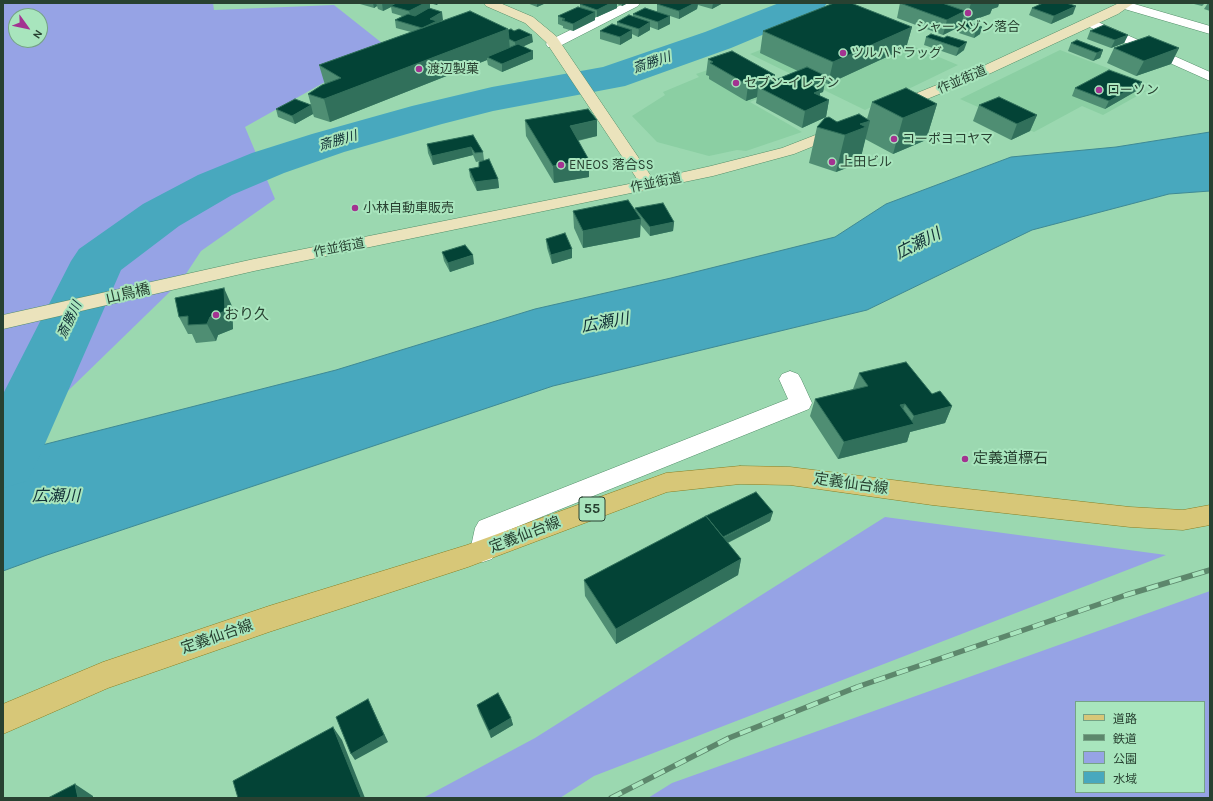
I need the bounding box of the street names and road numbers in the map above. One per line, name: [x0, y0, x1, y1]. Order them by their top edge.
street label: 作並街道: [935, 63, 989, 97]
street label: 作並街道: [629, 170, 683, 196]
street label: 作並街道: [312, 235, 366, 261]
street label: 山鳥橋: [104, 280, 152, 308]
street label: 定義仙台線: [813, 470, 889, 498]
road number: 55: [579, 497, 605, 521]
street label: 定義仙台線: [487, 513, 563, 557]
street label: 定義仙台線: [179, 616, 255, 658]

